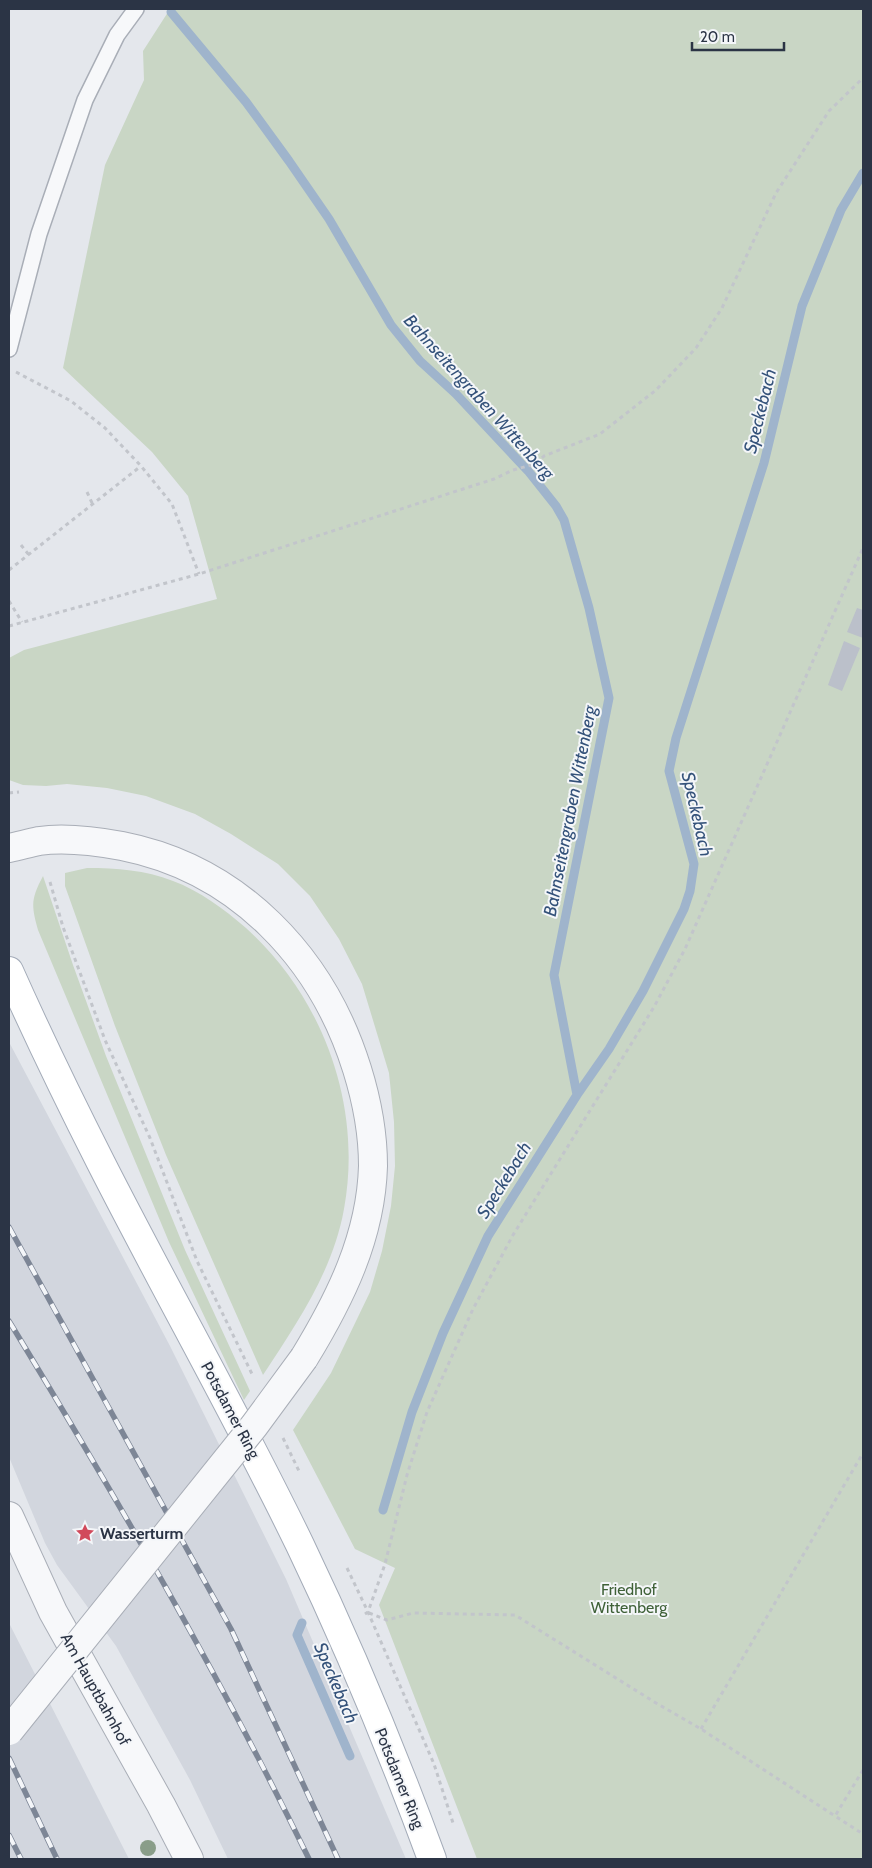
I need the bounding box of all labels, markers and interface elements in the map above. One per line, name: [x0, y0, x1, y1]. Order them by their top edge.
scale bar: [692, 20, 784, 52]
text: 20 m: [700, 28, 735, 46]
water label: Bahnseitengraben Wittenberg: [399, 310, 559, 485]
water label: Speckebach: [739, 367, 781, 455]
water label: Bahnseitengraben Wittenberg: [539, 703, 601, 918]
water label: Speckebach: [677, 770, 717, 858]
water label: Speckebach: [472, 1138, 536, 1222]
street label: Potsdamer Ring: [197, 1359, 265, 1463]
place icon: Wasserturm: [74, 1522, 96, 1544]
place label: Wasserturm: [100, 1524, 183, 1543]
park label: Friedhof Wittenberg: [591, 1580, 668, 1617]
street label: Am Hauptbahnhof: [57, 1630, 135, 1749]
water label: Speckebach: [309, 1639, 363, 1727]
street label: Potsdamer Ring: [371, 1725, 429, 1832]

